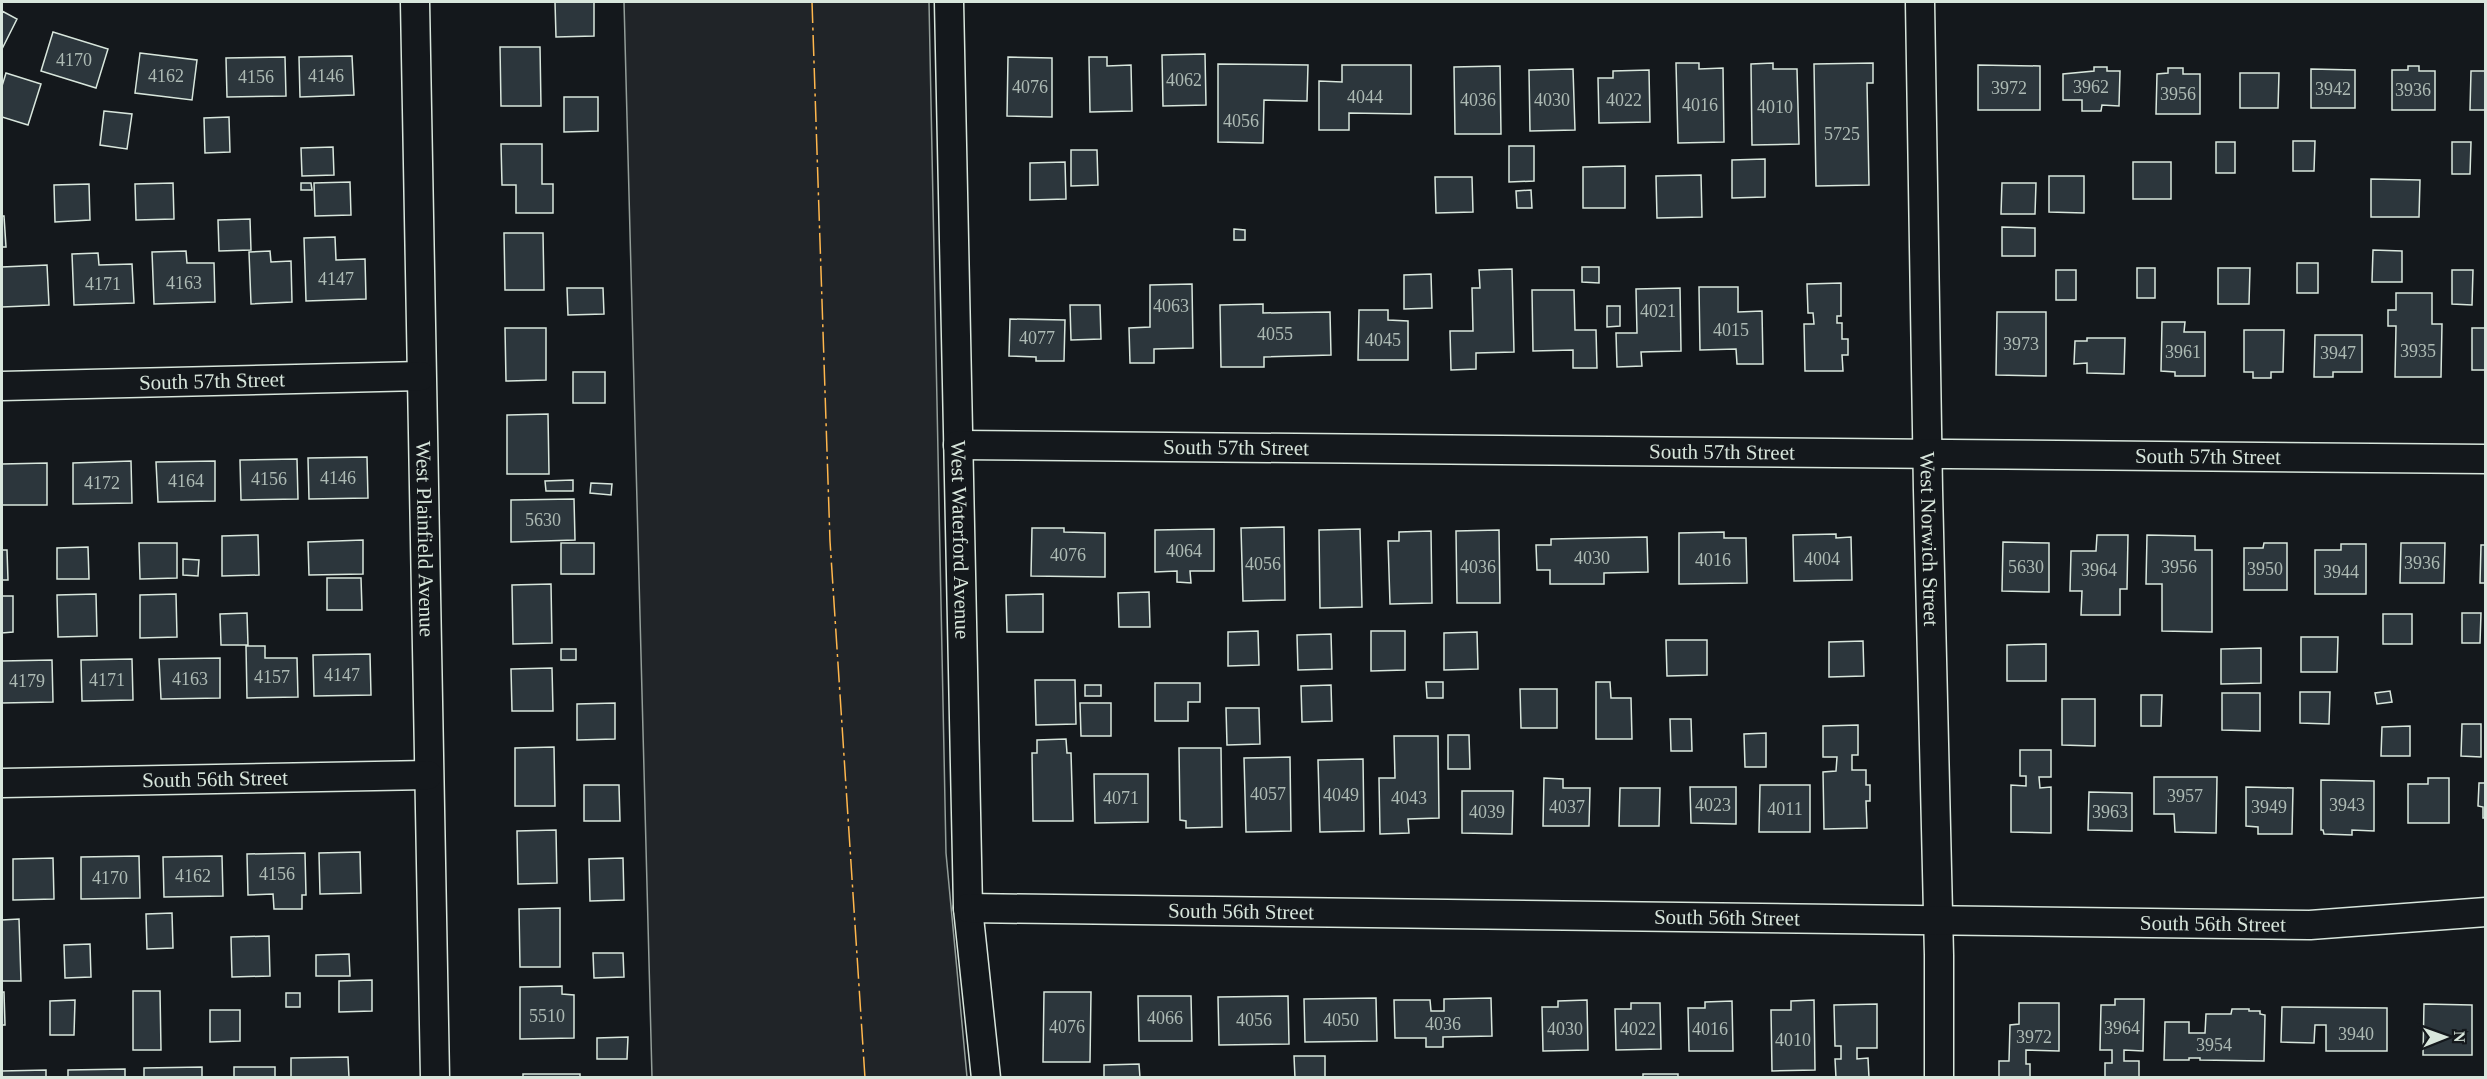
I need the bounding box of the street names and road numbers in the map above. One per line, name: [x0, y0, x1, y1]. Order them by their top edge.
street label: South 57th Street: [139, 367, 285, 395]
street label: South 57th Street: [1163, 435, 1309, 460]
street label: South 57th Street: [1649, 439, 1795, 465]
street label: West Waterford Avenue: [946, 440, 974, 640]
street label: West Plainfield Avenue: [411, 441, 439, 637]
street label: South 57th Street: [2135, 444, 2281, 469]
street label: West Norwich Street: [1915, 451, 1943, 627]
street label: South 56th Street: [142, 766, 288, 792]
street label: South 56th Street: [1168, 899, 1314, 924]
street label: South 56th Street: [1654, 905, 1800, 931]
street label: South 56th Street: [2140, 911, 2286, 937]

